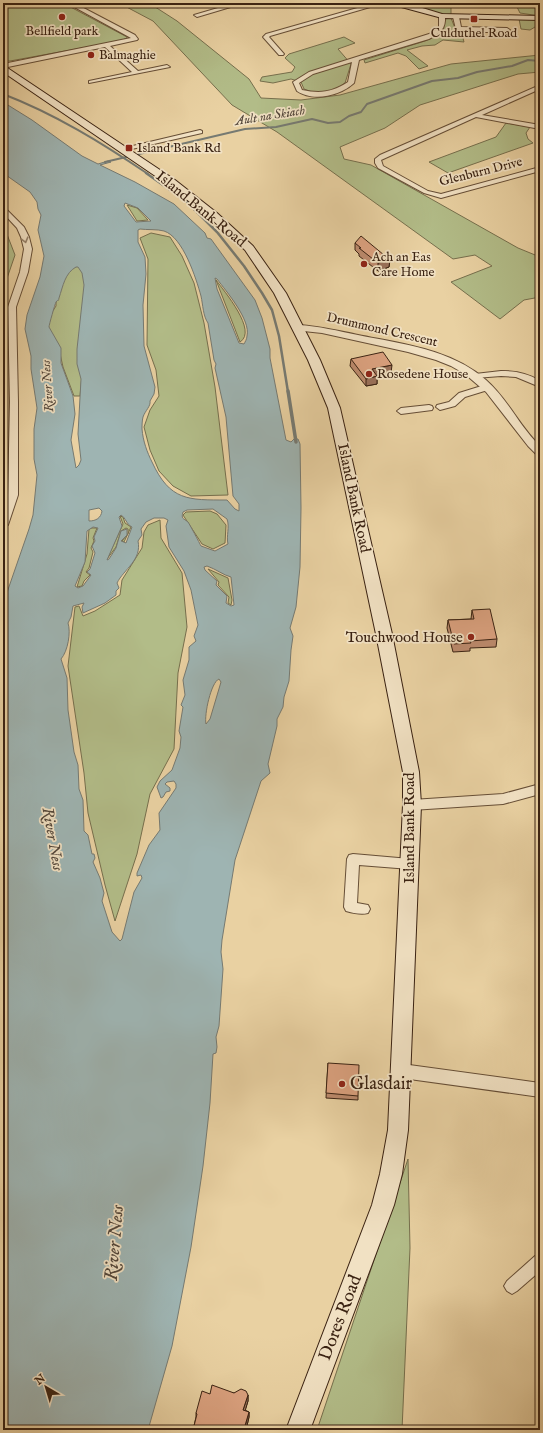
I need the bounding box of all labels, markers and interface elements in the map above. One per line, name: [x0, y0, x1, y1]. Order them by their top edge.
marker: Bellfield park: [57, 12, 67, 22]
marker: Culduthel Road: [469, 14, 479, 24]
place label: Bellfield park: [26, 23, 99, 40]
place label: Culduthel Road: [431, 25, 517, 42]
place label: Balmaghie: [99, 47, 156, 64]
marker: Balmaghie: [86, 50, 96, 60]
water label: Ault na Skiach: [232, 102, 307, 130]
place label: Island Bank Rd: [137, 140, 221, 157]
marker: Island Bank Rd: [124, 143, 134, 153]
street label: Glenburn Drive: [438, 153, 524, 191]
street label: Island Bank Road: [152, 167, 251, 252]
one-way arrow: [21, 237, 29, 243]
place label: Ach an Eas Care Home: [371, 249, 434, 281]
marker: Ach an Eas Care Home: [359, 259, 369, 269]
street label: Drummond Crescent: [325, 309, 440, 351]
water label: River Ness: [38, 359, 58, 413]
place label: Rosedene House: [377, 366, 468, 383]
marker: Rosedene House: [364, 369, 374, 379]
street label: Island Bank Road: [333, 442, 375, 555]
place label: Touchwood House: [346, 628, 463, 647]
marker: Touchwood House: [466, 632, 476, 642]
street label: Island Bank Road: [400, 771, 419, 884]
water label: River Ness: [37, 806, 67, 873]
place label: Glasdair: [350, 1073, 413, 1096]
marker: Glasdair: [337, 1079, 347, 1089]
water label: River Ness: [100, 1203, 130, 1282]
street label: Dores Road: [314, 1272, 368, 1364]
north arrow: [26, 1367, 66, 1407]
text: N: [32, 1371, 49, 1389]

